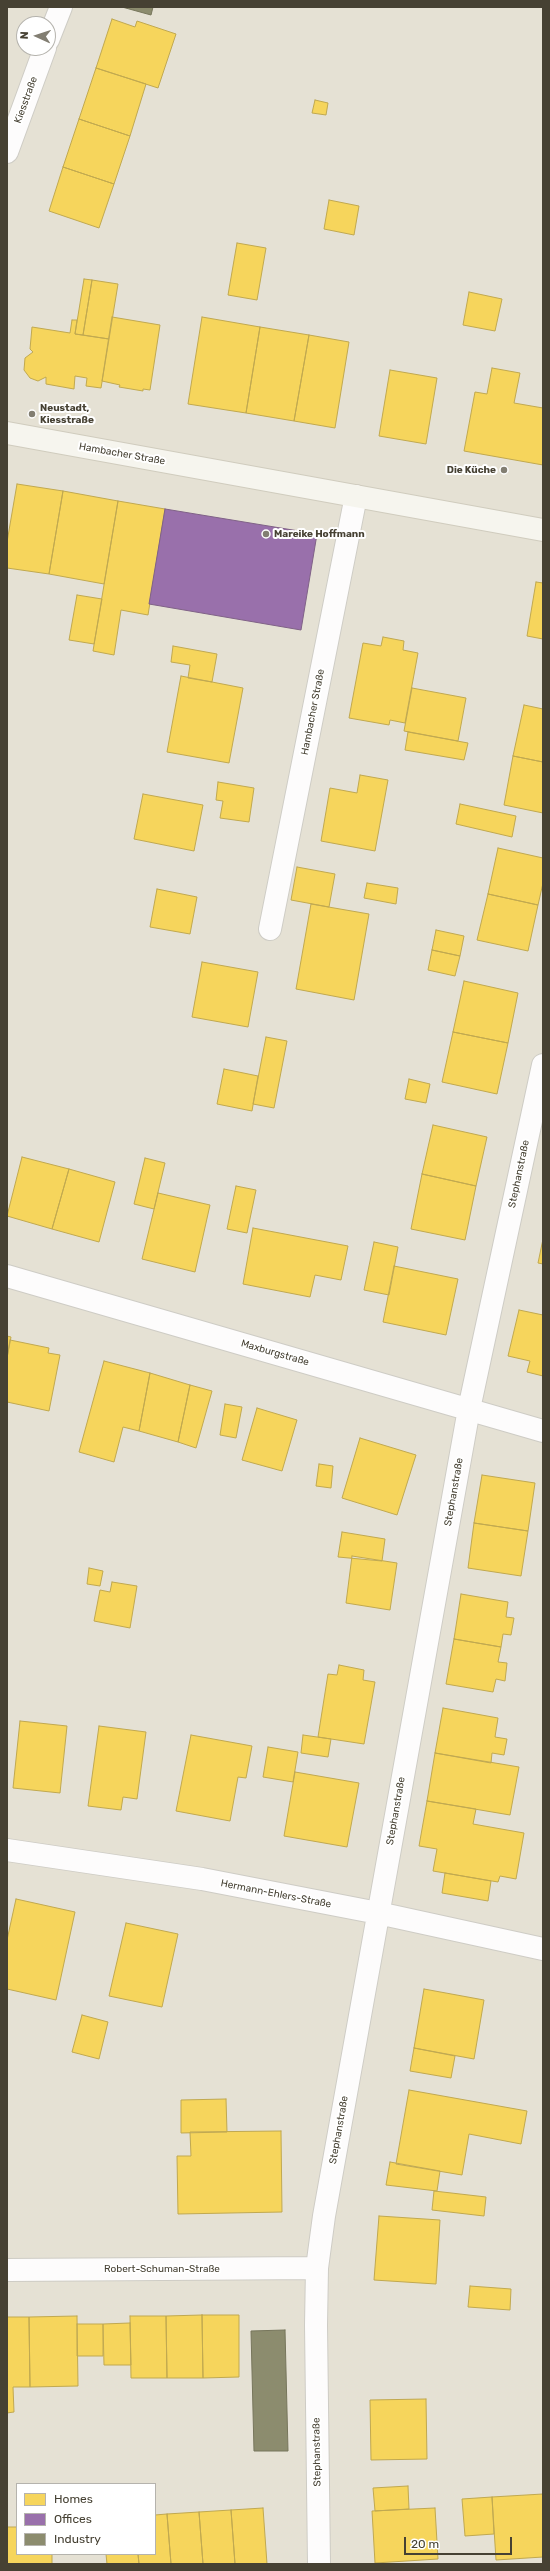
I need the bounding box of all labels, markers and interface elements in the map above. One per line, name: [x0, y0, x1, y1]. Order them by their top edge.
north arrow: [16, 16, 56, 56]
text: N: [18, 31, 31, 40]
street label: Kiesstraße: [12, 75, 40, 125]
place label: Neustadt, Kiesstraße: [40, 402, 94, 426]
marker: Neustadt, Kiesstraße: [27, 409, 37, 419]
street label: Hambacher Straße: [78, 441, 166, 467]
place label: Die Küche: [447, 464, 496, 476]
marker: Die Küche: [499, 465, 509, 475]
place label: Mareike Hoffmann: [274, 528, 365, 540]
marker: Mareike Hoffmann: [261, 529, 271, 539]
street label: Hambacher Straße: [299, 668, 327, 756]
street label: Stephanstraße: [506, 1139, 532, 1209]
street label: Maxburgstraße: [240, 1338, 310, 1368]
street label: Stephanstraße: [442, 1457, 466, 1527]
street label: Stephanstraße: [384, 1776, 408, 1846]
street label: Hermann-Ehlers-Straße: [220, 1877, 332, 1911]
street label: Stephanstraße: [327, 2095, 351, 2165]
street label: Robert-Schuman-Straße: [104, 2263, 220, 2275]
street label: Stephanstraße: [310, 2417, 324, 2487]
legend: [16, 2483, 156, 2555]
text: Homes: [54, 2492, 93, 2506]
text: Offices: [54, 2512, 92, 2526]
scale bar: [406, 2529, 514, 2555]
text: Industry: [54, 2532, 101, 2546]
text: 20 m: [411, 2537, 439, 2551]

